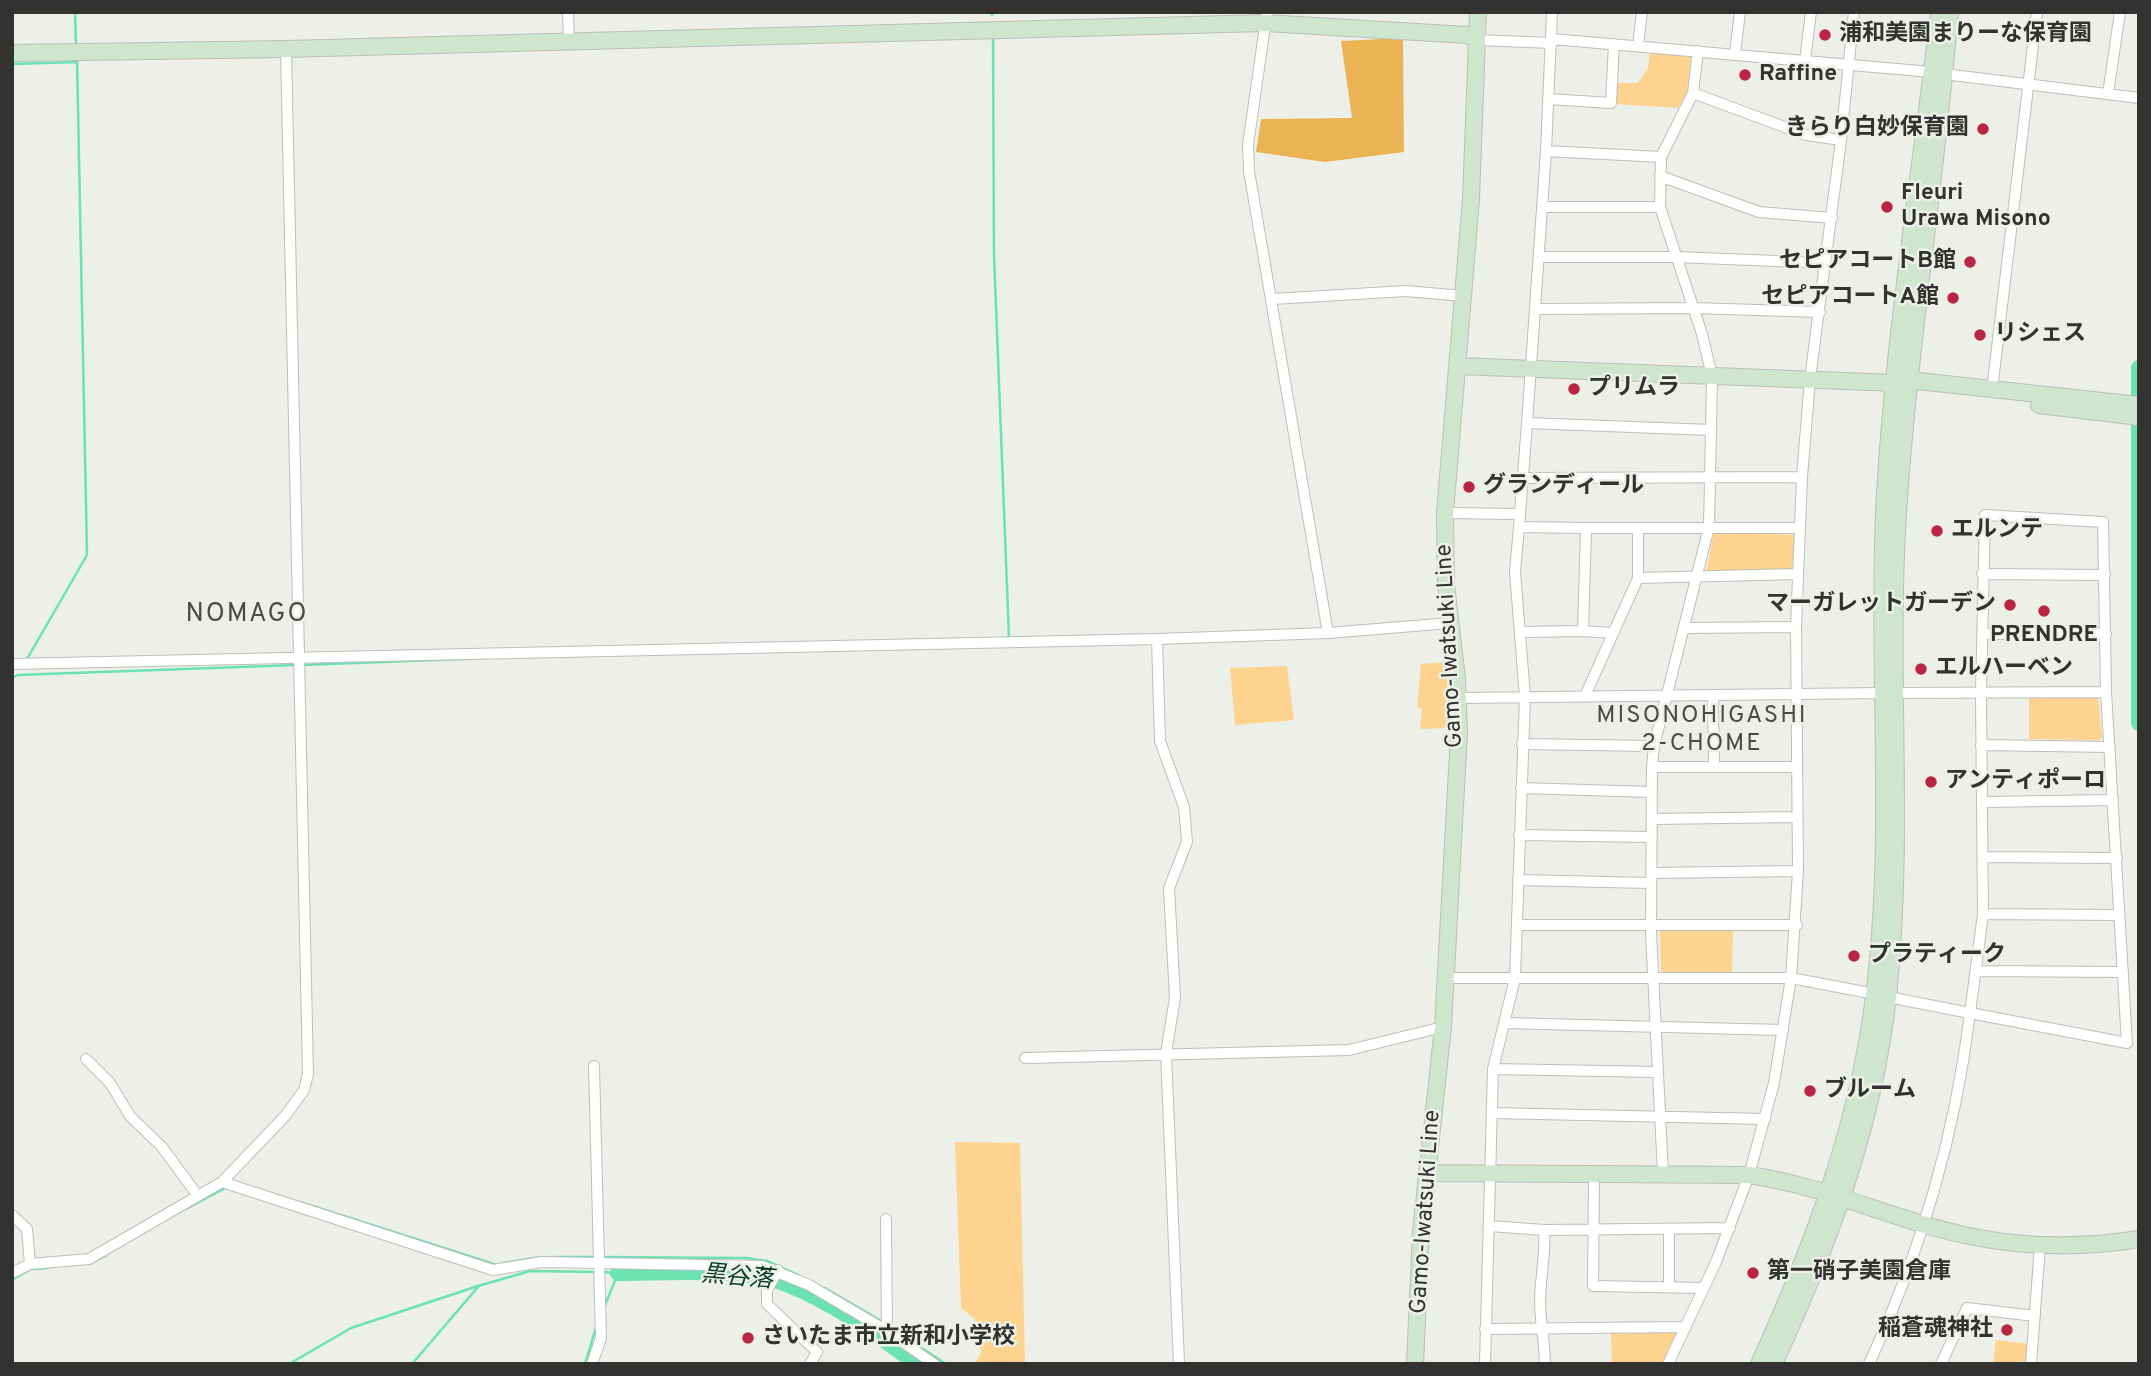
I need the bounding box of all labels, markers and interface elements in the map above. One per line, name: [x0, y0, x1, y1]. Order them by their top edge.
place label: 浦和美園まりーな保育園: [1839, 21, 2092, 49]
marker: 浦和美園まりーな保育園: [1817, 27, 1833, 43]
place label: Raffine: [1759, 61, 1837, 89]
marker: Raffine: [1737, 67, 1753, 83]
place label: きらり白妙保育園: [1785, 115, 1969, 143]
marker: きらり白妙保育園: [1975, 121, 1991, 137]
place label: Fleuri Urawa Misono: [1901, 180, 2051, 234]
marker: Fleuri Urawa Misono: [1879, 199, 1895, 215]
place label: セピアコートB館: [1779, 248, 1956, 276]
marker: セピアコートB館: [1962, 254, 1978, 270]
place label: セピアコートA館: [1762, 284, 1939, 312]
marker: セピアコートA館: [1945, 290, 1961, 306]
place label: リシェス: [1994, 321, 2086, 349]
marker: リシェス: [1972, 327, 1988, 343]
place label: プリムラ: [1588, 375, 1680, 403]
marker: プリムラ: [1566, 381, 1582, 397]
place label: グランディール: [1483, 473, 1644, 501]
marker: グランディール: [1461, 479, 1477, 495]
place label: エルンテ: [1951, 517, 2043, 545]
marker: エルンテ: [1929, 523, 1945, 539]
street label: Gamo-Iwatsuki Line: [1432, 543, 1470, 749]
place label: マーガレットガーデン: [1766, 591, 1996, 619]
marker: マーガレットガーデン: [2002, 597, 2018, 613]
district label: NOMAGO: [186, 600, 308, 632]
marker: PRENDRE: [2036, 603, 2052, 619]
place label: PRENDRE: [1990, 622, 2098, 650]
place label: エルハーベン: [1935, 655, 2073, 683]
marker: エルハーベン: [1913, 661, 1929, 677]
district label: MISONOHIGASHI 2-CHOME: [1598, 703, 1806, 759]
place label: アンティポーロ: [1945, 768, 2106, 796]
marker: アンティポーロ: [1923, 774, 1939, 790]
place label: プラティーク: [1868, 942, 2006, 970]
marker: プラティーク: [1846, 948, 1862, 964]
place label: ブルーム: [1824, 1077, 1916, 1105]
marker: ブルーム: [1802, 1083, 1818, 1099]
street label: Gamo-Iwatsuki Line: [1406, 1109, 1448, 1315]
place label: 第一硝子美園倉庫: [1767, 1259, 1951, 1287]
water label: 黒谷落: [700, 1262, 774, 1296]
marker: 第一硝子美園倉庫: [1745, 1265, 1761, 1281]
place label: 稲蒼魂神社: [1878, 1316, 1993, 1344]
marker: 稲蒼魂神社: [1999, 1322, 2015, 1338]
place label: さいたま市立新和小学校: [762, 1324, 1015, 1352]
marker: さいたま市立新和小学校: [740, 1330, 756, 1346]

